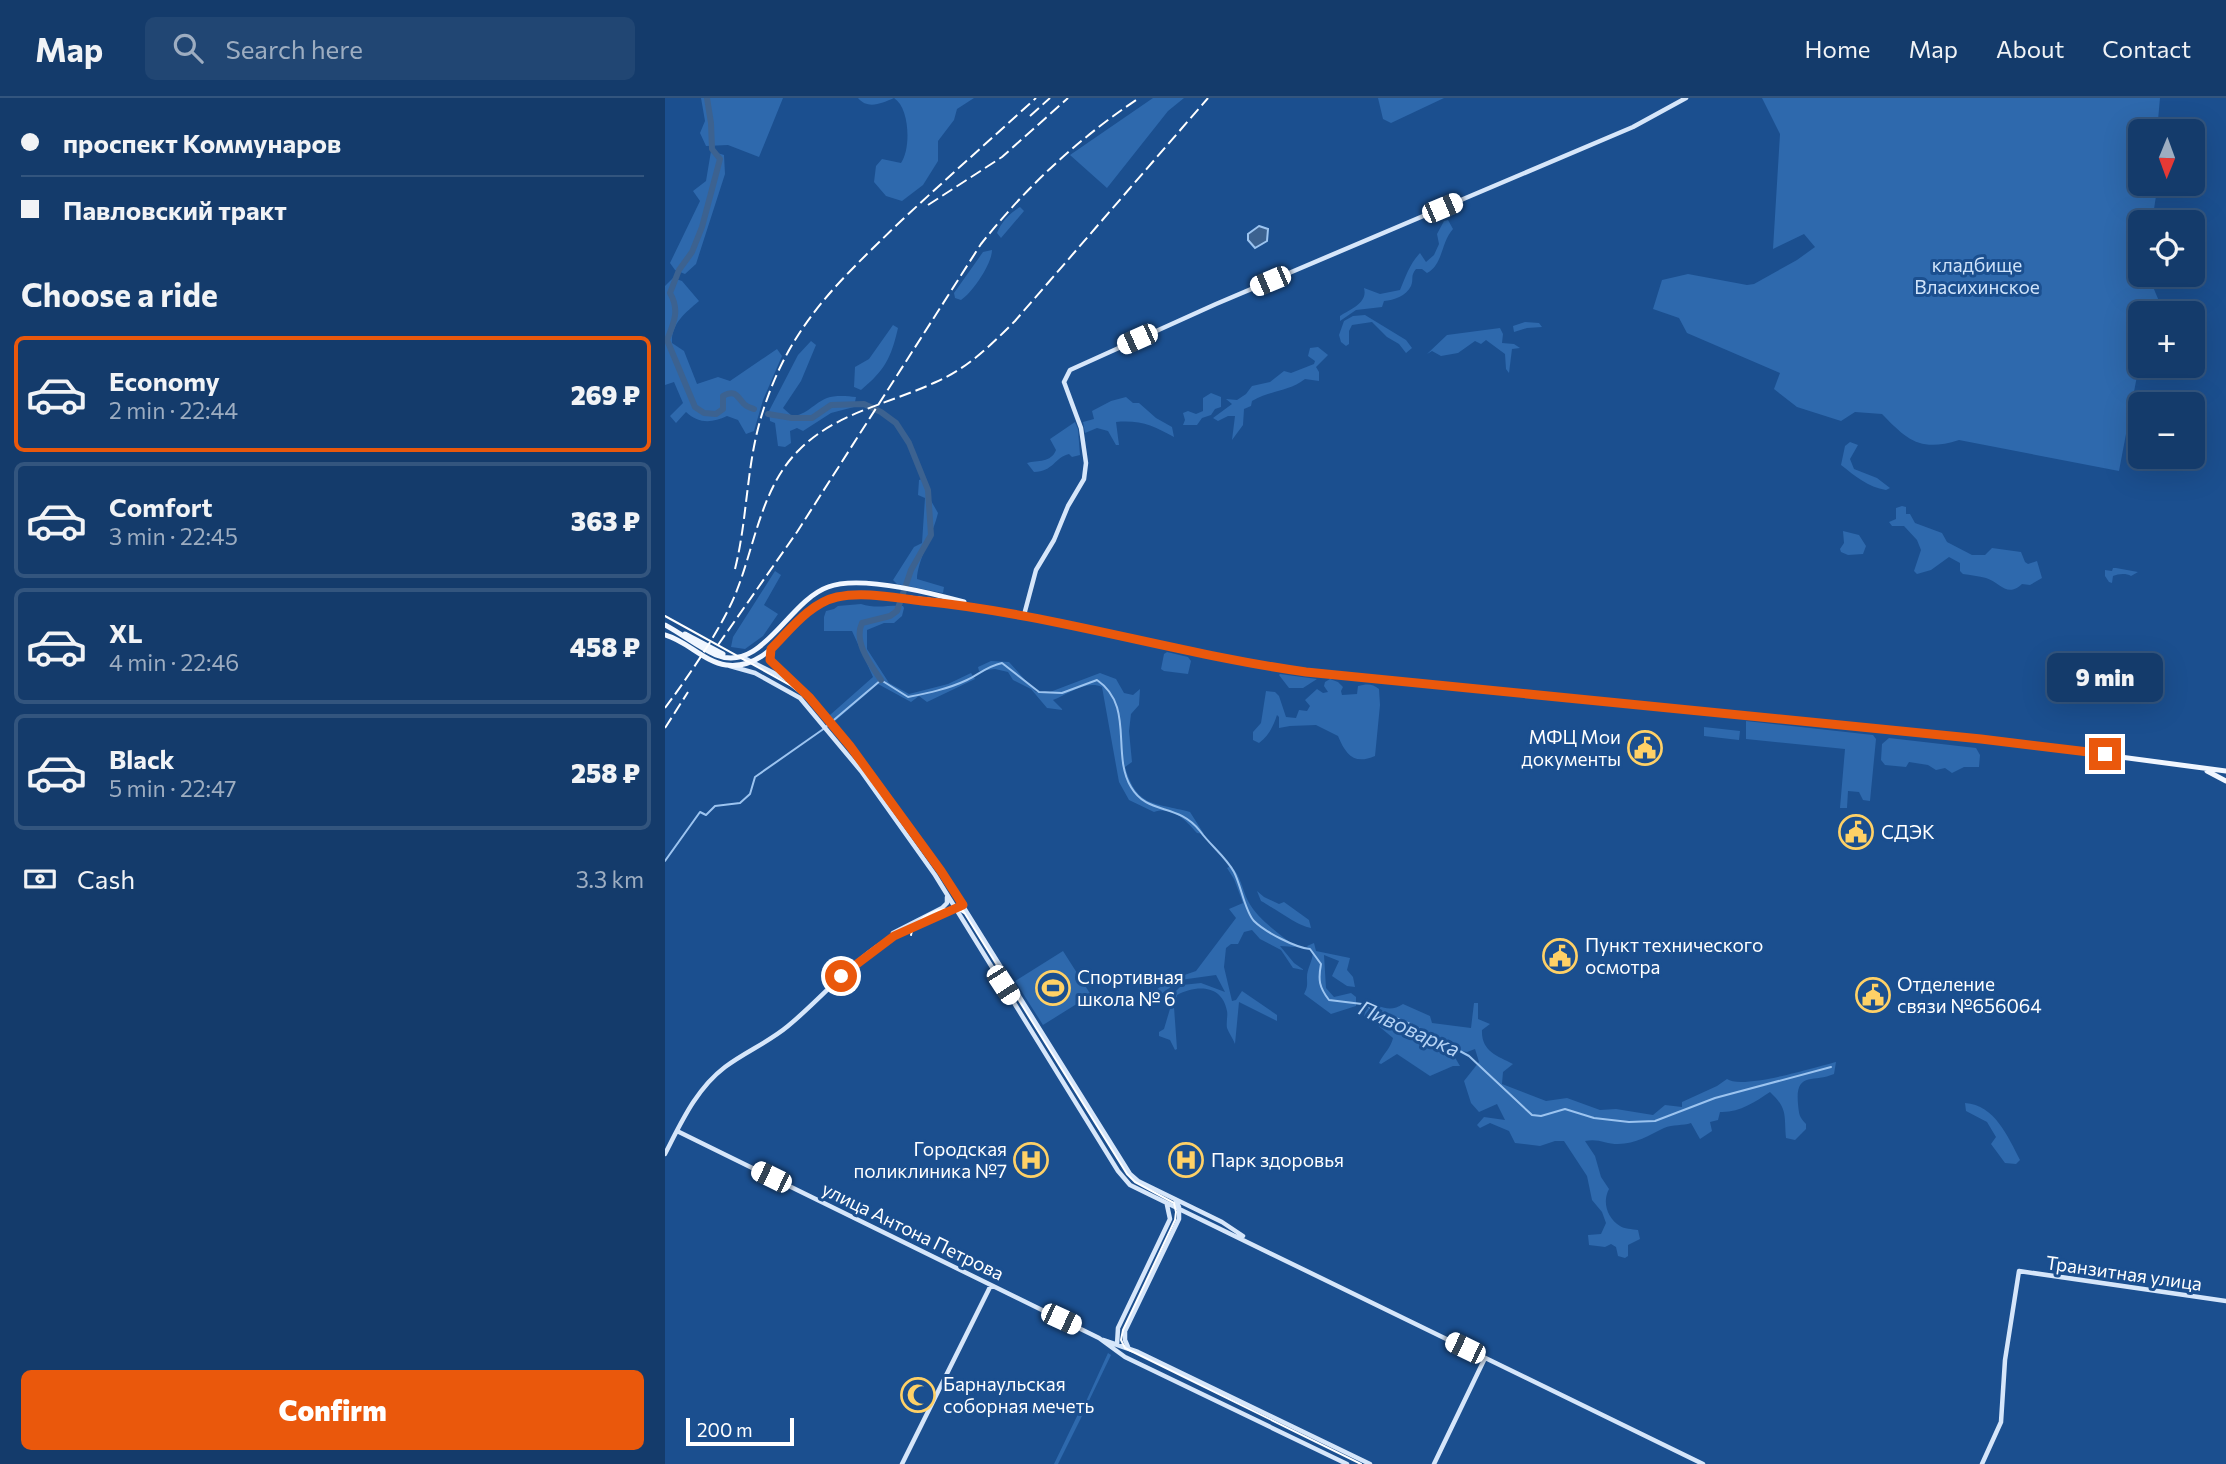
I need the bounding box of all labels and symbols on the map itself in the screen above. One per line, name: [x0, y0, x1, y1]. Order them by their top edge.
north arrow: [2128, 119, 2205, 196]
car: [1419, 190, 1466, 226]
park label: кладбище Власихинское: [1914, 253, 2040, 298]
car: [1247, 263, 1294, 299]
car: [1114, 321, 1161, 357]
callout: 9 min: [2047, 652, 2163, 702]
place label: МФЦ Мои документы: [1522, 725, 1621, 770]
public building icon: МФЦ Мои документы: [1626, 729, 1664, 767]
route end: [2089, 738, 2121, 770]
public building icon: СДЭК: [1837, 813, 1875, 851]
place label: СДЭК: [1881, 820, 1935, 843]
place label: Пункт технического осмотра: [1585, 933, 1763, 978]
public building icon: Пункт технического осмотра: [1541, 937, 1579, 975]
route start: [825, 960, 857, 992]
car: [983, 962, 1024, 1008]
place label: Спортивная школа № 6: [1077, 965, 1184, 1010]
sports icon: Спортивная школа № 6: [1034, 969, 1072, 1007]
place label: Отделение связи №656064: [1897, 972, 2042, 1017]
public building icon: Отделение связи №656064: [1854, 976, 1892, 1014]
water label: Пивоварка: [1355, 994, 1464, 1061]
place label: Городская поликлиника №7: [853, 1137, 1007, 1182]
hospital icon: Городская поликлиника №7: [1012, 1141, 1050, 1179]
hospital icon: Парк здоровья: [1167, 1141, 1205, 1179]
place label: Парк здоровья: [1211, 1148, 1344, 1171]
car: [748, 1158, 795, 1196]
street label: улица Антона Петрова: [819, 1176, 1008, 1285]
street label: Транзитная улица: [2044, 1250, 2204, 1295]
car: [1038, 1301, 1085, 1337]
car: [1442, 1329, 1489, 1367]
place label: Барнаульская соборная мечеть: [943, 1372, 1095, 1417]
mosque icon: Барнаульская соборная мечеть: [899, 1376, 937, 1414]
scale bar: [686, 1415, 795, 1447]

